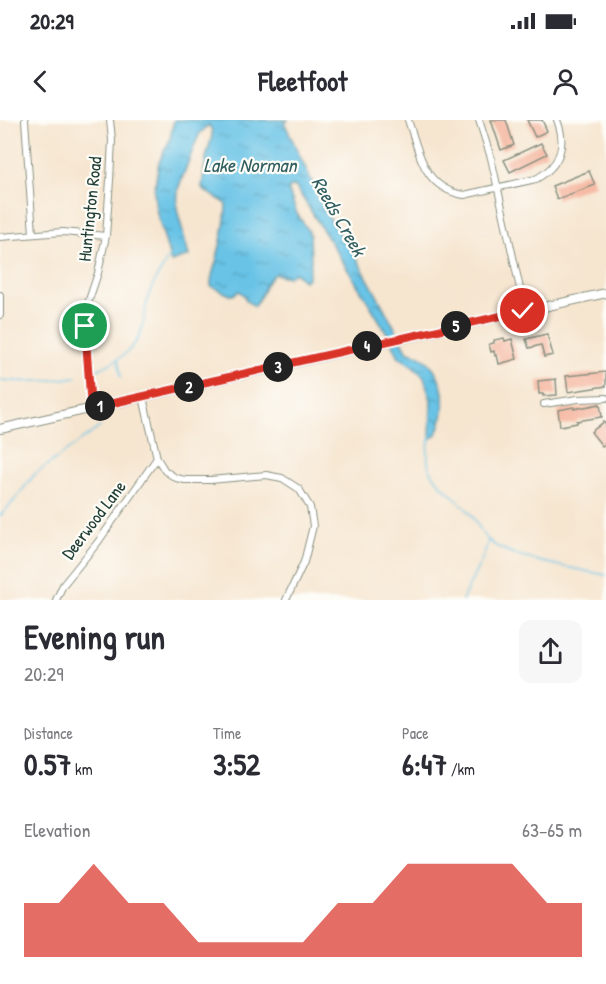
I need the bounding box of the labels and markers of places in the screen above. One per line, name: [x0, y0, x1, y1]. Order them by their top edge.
pin: [497, 285, 548, 336]
pin: [59, 300, 110, 351]
pin: 5: [441, 311, 471, 341]
pin: 4: [352, 331, 382, 361]
pin: 3: [263, 352, 293, 382]
pin: 2: [174, 372, 204, 402]
pin: 1: [85, 391, 115, 421]

